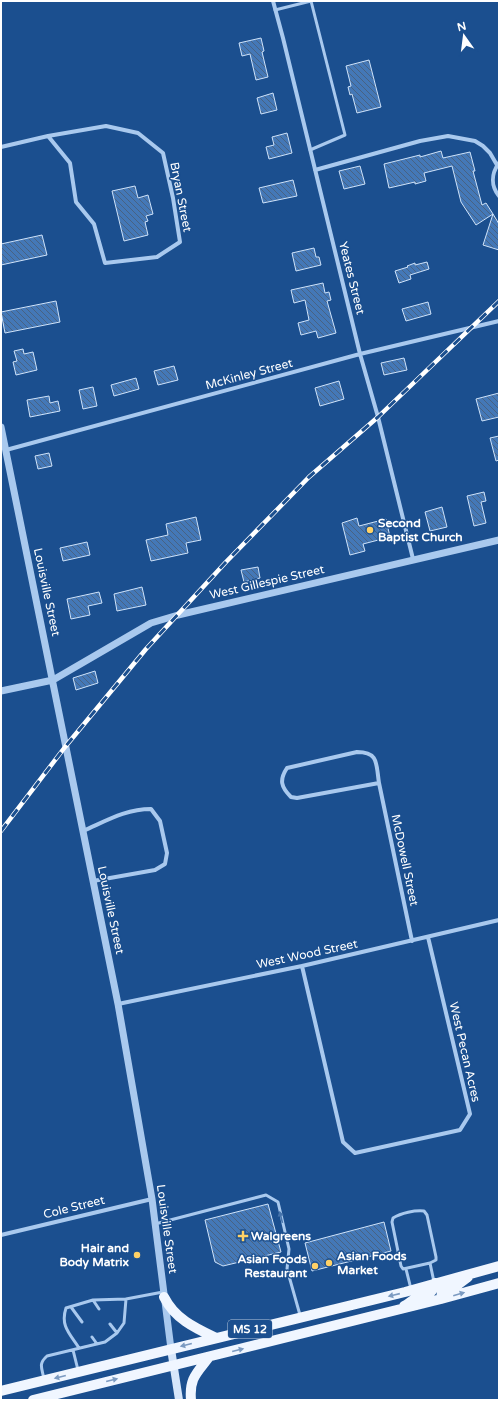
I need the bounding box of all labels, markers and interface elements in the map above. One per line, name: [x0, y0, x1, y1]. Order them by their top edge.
north arrow: [444, 16, 484, 56]
text: N: [456, 19, 468, 34]
street label: Bryan Street: [167, 161, 195, 233]
street label: Yeates Street: [336, 240, 368, 316]
street label: McKinley Street: [204, 356, 295, 392]
place label: Second Baptist Church: [378, 516, 463, 545]
marker: Second Baptist Church: [365, 525, 375, 535]
street label: Louisville Street: [31, 547, 63, 638]
street label: West Gillespie Street: [208, 562, 326, 602]
street label: McDowell Street: [388, 813, 422, 908]
street label: Louisville Street: [95, 865, 127, 956]
street label: West Wood Street: [255, 936, 359, 972]
street label: West Pecan Acres: [447, 1001, 483, 1104]
street label: Louisville Street: [154, 1184, 180, 1275]
street label: Cole Street: [42, 1193, 106, 1221]
one-way arrow: [278, 1211, 284, 1223]
place label: Walgreens: [251, 1229, 311, 1244]
marker: Walgreens: [238, 1231, 248, 1241]
place label: Hair and Body Matrix: [59, 1241, 130, 1270]
place label: Asian Foods Market: [337, 1249, 407, 1277]
marker: Hair and Body Matrix: [132, 1250, 142, 1260]
place label: Asian Foods Restaurant: [237, 1252, 307, 1280]
marker: Asian Foods Market: [324, 1258, 334, 1268]
marker: Asian Foods Restaurant: [310, 1261, 320, 1271]
one-way arrow: [453, 1291, 465, 1297]
one-way arrow: [388, 1292, 400, 1298]
road number: MS 12: [228, 1320, 272, 1338]
one-way arrow: [180, 1343, 192, 1349]
one-way arrow: [232, 1347, 244, 1353]
one-way arrow: [54, 1374, 66, 1380]
one-way arrow: [105, 1377, 118, 1383]

